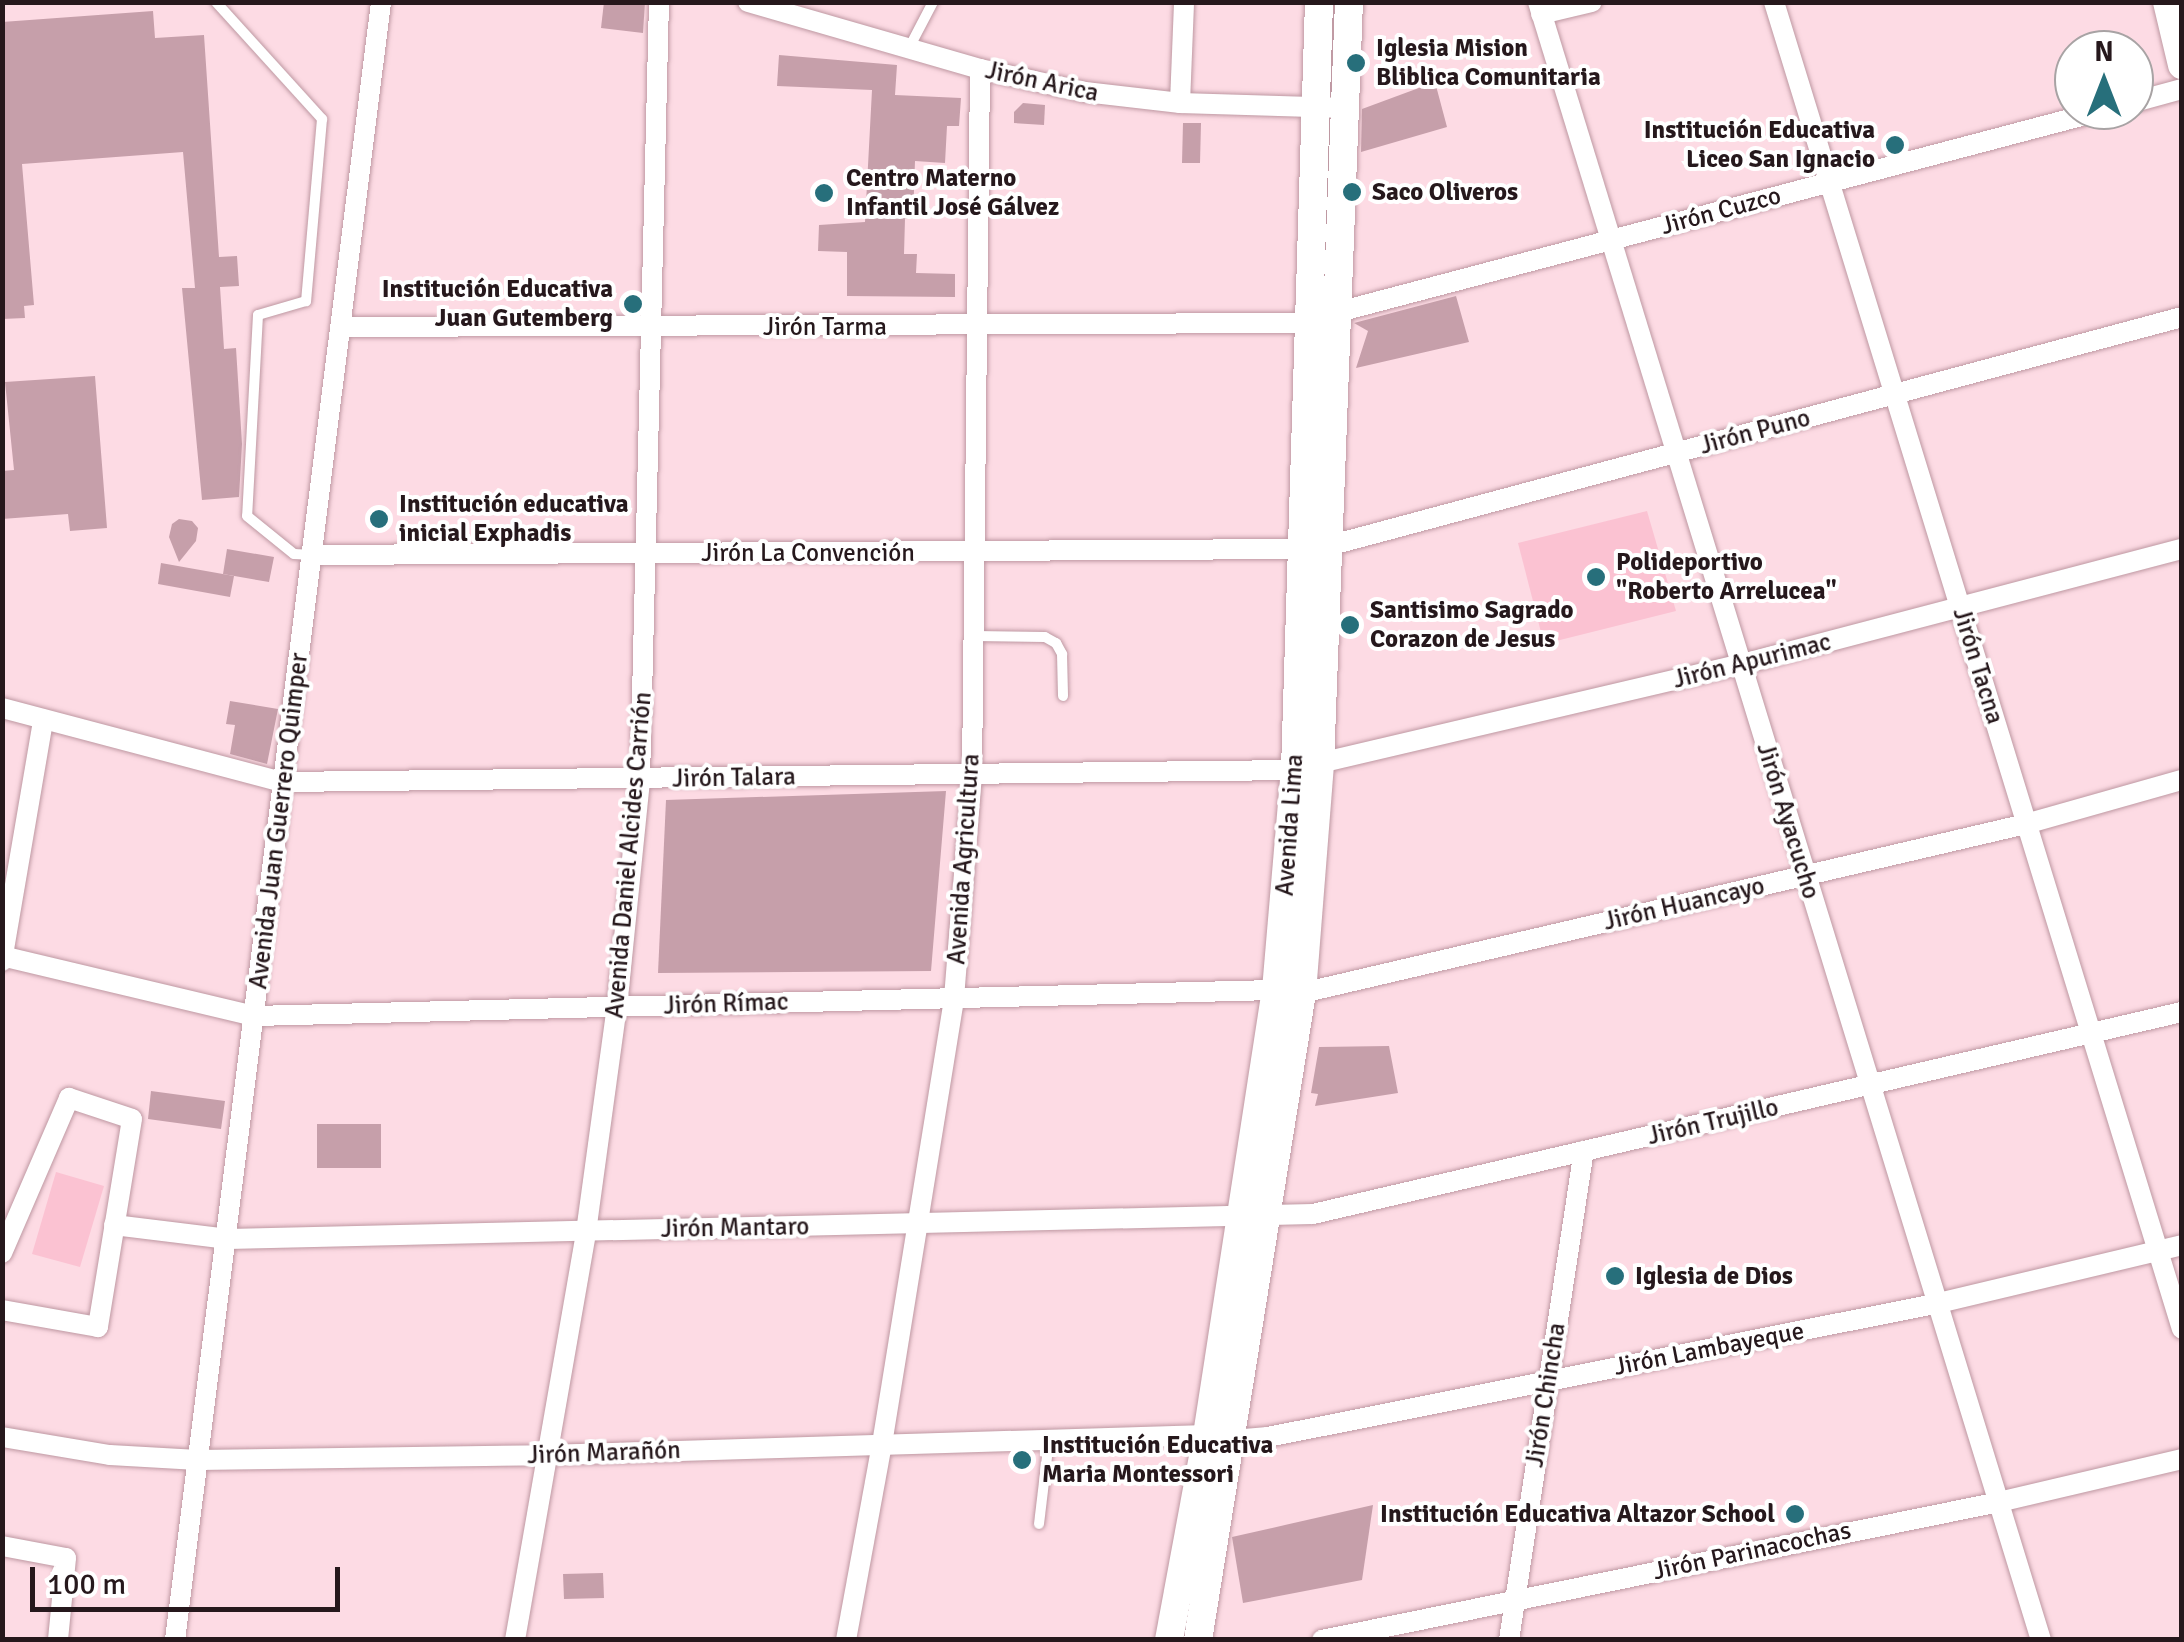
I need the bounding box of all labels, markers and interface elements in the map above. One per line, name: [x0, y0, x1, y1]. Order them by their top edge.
north arrow: [2054, 30, 2154, 130]
place label: Iglesia Mision Bliblica Comunitaria: [1376, 34, 1601, 93]
text: N: [2094, 35, 2114, 69]
marker: Iglesia Mision Bliblica Comunitaria: [1345, 52, 1367, 74]
street label: Jirón Arica: [983, 55, 1101, 109]
place label: Institución Educativa Liceo San Ignacio: [1644, 116, 1875, 175]
marker: Institución Educativa Liceo San Ignacio: [1884, 134, 1906, 156]
place label: Centro Materno Infantil José Gálvez: [846, 164, 1059, 223]
place label: Saco Oliveros: [1372, 177, 1518, 207]
marker: Centro Materno Infantil José Gálvez: [811, 180, 837, 206]
marker: Saco Oliveros: [1341, 181, 1363, 203]
street label: Jirón Cuzco: [1658, 181, 1784, 241]
place label: Institución Educativa Juan Gutemberg: [382, 275, 613, 334]
marker: Institución Educativa Juan Gutemberg: [622, 293, 644, 315]
street label: Jirón Tarma: [763, 312, 887, 342]
street label: Jirón Puno: [1697, 403, 1813, 461]
place label: Institución educativa inicial Exphadis: [399, 490, 629, 549]
marker: Institución educativa inicial Exphadis: [368, 508, 390, 530]
street label: Jirón La Convención: [701, 538, 915, 568]
place label: Polideportivo "Roberto Arrelucea": [1616, 548, 1837, 607]
marker: Polideportivo "Roberto Arrelucea": [1585, 566, 1607, 588]
place label: Santisimo Sagrado Corazon de Jesus: [1370, 596, 1574, 655]
street label: Jirón Tacna: [1946, 604, 2010, 728]
marker: Santisimo Sagrado Corazon de Jesus: [1339, 614, 1361, 636]
street label: Jirón Apurimac: [1670, 627, 1834, 695]
street label: Avenida Juan Guerrero Quimper: [243, 651, 315, 991]
street label: Avenida Daniel Alcides Carrión: [600, 690, 658, 1020]
street label: Jirón Ayacucho: [1750, 739, 1826, 903]
street label: Avenida Agricultura: [942, 752, 986, 966]
street label: Avenida Lima: [1270, 753, 1310, 897]
street label: Jirón Talara: [672, 762, 796, 794]
street label: Jirón Huancayo: [1601, 871, 1767, 937]
street label: Jirón Rímac: [663, 987, 789, 1021]
street label: Jirón Trujillo: [1645, 1092, 1781, 1152]
street label: Jirón Mantaro: [661, 1212, 809, 1244]
place label: Iglesia de Dios: [1635, 1261, 1793, 1291]
marker: Iglesia de Dios: [1604, 1265, 1626, 1287]
street label: Jirón Lambayeque: [1611, 1316, 1807, 1382]
street label: Jirón Chincha: [1520, 1321, 1572, 1469]
place label: Institución Educativa Maria Montessori: [1042, 1431, 1273, 1490]
street label: Jirón Marañón: [527, 1435, 681, 1471]
marker: Institución Educativa Maria Montessori: [1011, 1449, 1033, 1471]
place label: Institución Educativa Altazor School: [1380, 1499, 1775, 1529]
marker: Institución Educativa Altazor School: [1784, 1503, 1806, 1525]
street label: Jirón Parinacochas: [1650, 1515, 1854, 1587]
scale bar: [35, 1547, 345, 1609]
text: 100 m: [47, 1566, 126, 1603]

